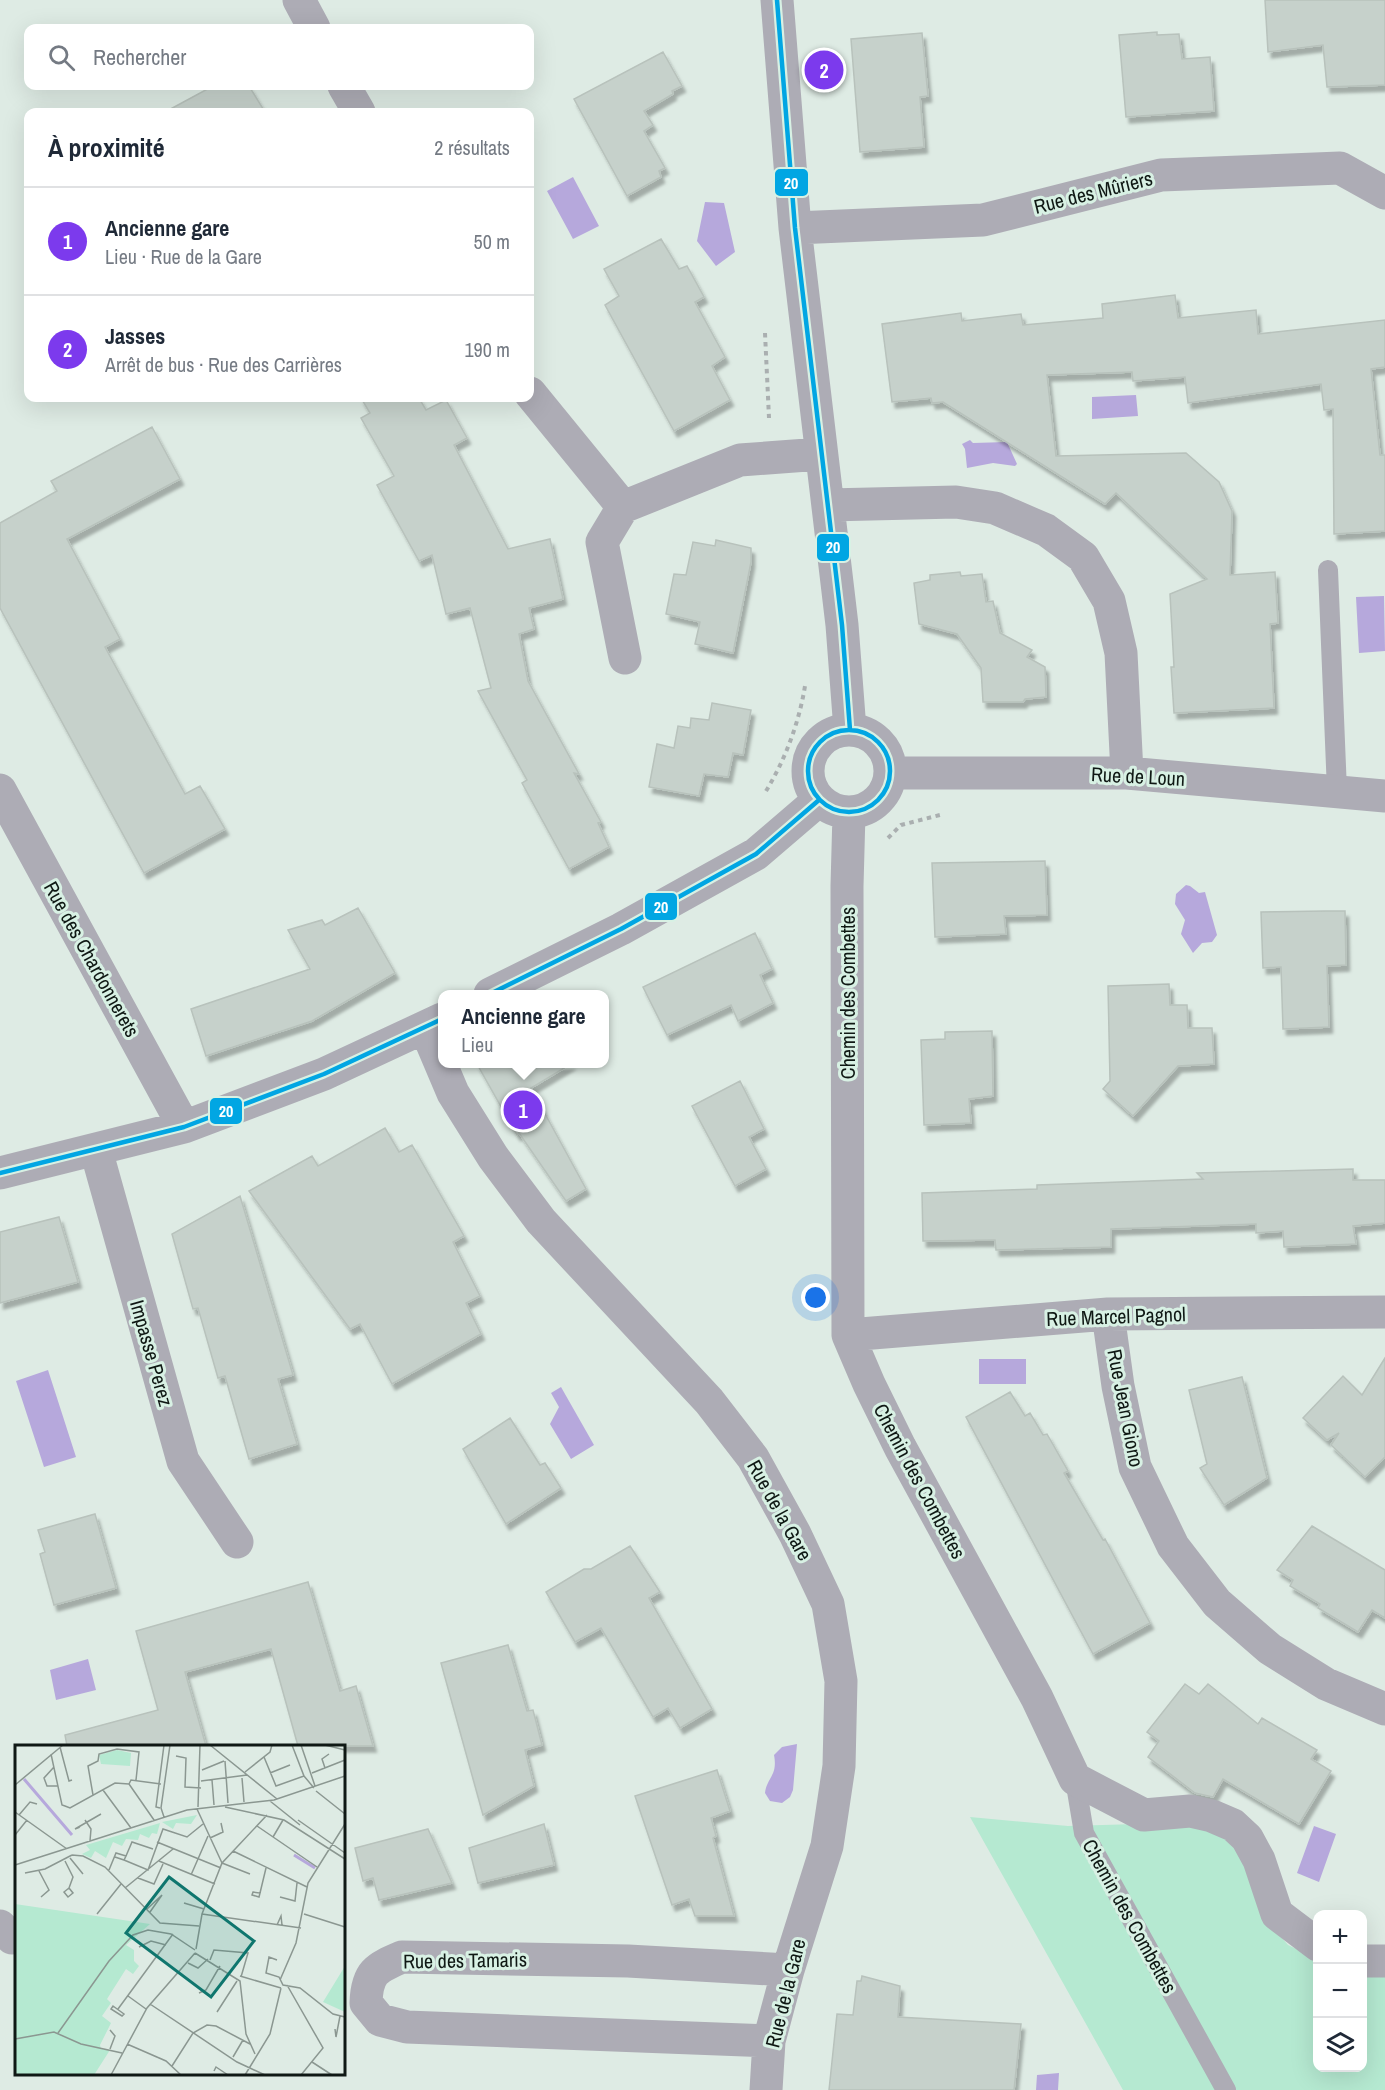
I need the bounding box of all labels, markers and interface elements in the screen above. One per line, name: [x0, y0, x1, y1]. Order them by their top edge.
search box: [24, 24, 534, 90]
icon: search: [45, 41, 78, 74]
text: Rechercher: [93, 42, 186, 72]
pin: 2: [804, 48, 844, 92]
text: À proximité: [48, 130, 165, 165]
text: 2 résultats: [434, 134, 510, 161]
street label: Rue des Mûriers: [1031, 164, 1155, 220]
line badge: 20: [774, 168, 809, 197]
text: 20: [784, 172, 798, 194]
text: Ancienne gare: [105, 213, 229, 243]
text: 1: [63, 228, 72, 255]
text: 50 m: [474, 228, 510, 255]
text: Lieu · Rue de la Gare: [105, 243, 262, 270]
text: Jasses: [105, 321, 165, 351]
text: 2: [63, 336, 72, 363]
text: 190 m: [464, 336, 510, 363]
text: Arrêt de bus · Rue des Carrières: [105, 351, 342, 378]
line badge: 20: [816, 533, 850, 562]
text: 20: [826, 536, 840, 558]
street label: Rue de Loun: [1090, 760, 1186, 792]
street label: Rue des Chardonnerets: [38, 876, 146, 1042]
line badge: 20: [644, 892, 678, 921]
text: 20: [654, 896, 668, 918]
street label: Chemin des Combettes: [834, 907, 861, 1079]
popup: [438, 990, 609, 1068]
text: Ancienne gare: [461, 1001, 586, 1031]
text: Lieu: [461, 1031, 493, 1058]
pin: 1: [504, 1088, 542, 1132]
line badge: 20: [209, 1097, 243, 1125]
text: 20: [219, 1100, 233, 1122]
your location: [801, 1283, 830, 1312]
street label: Impasse Perez: [124, 1297, 180, 1409]
street label: Rue Marcel Pagnol: [1046, 1300, 1186, 1332]
street label: Rue Jean Giono: [1101, 1347, 1151, 1469]
street label: Chemin des Combettes: [868, 1399, 972, 1563]
street label: Rue de la Gare: [741, 1455, 819, 1565]
inset map: [15, 1745, 345, 2075]
street label: Chemin des Combettes: [1076, 1834, 1184, 1998]
map controls: [1313, 1910, 1367, 2072]
button: +: [1313, 1910, 1367, 1964]
street label: Rue de la Gare: [758, 1936, 812, 2050]
street label: Rue des Tamaris: [403, 1945, 527, 1975]
button: −: [1313, 1964, 1367, 2018]
button: layers: [1313, 2018, 1367, 2072]

